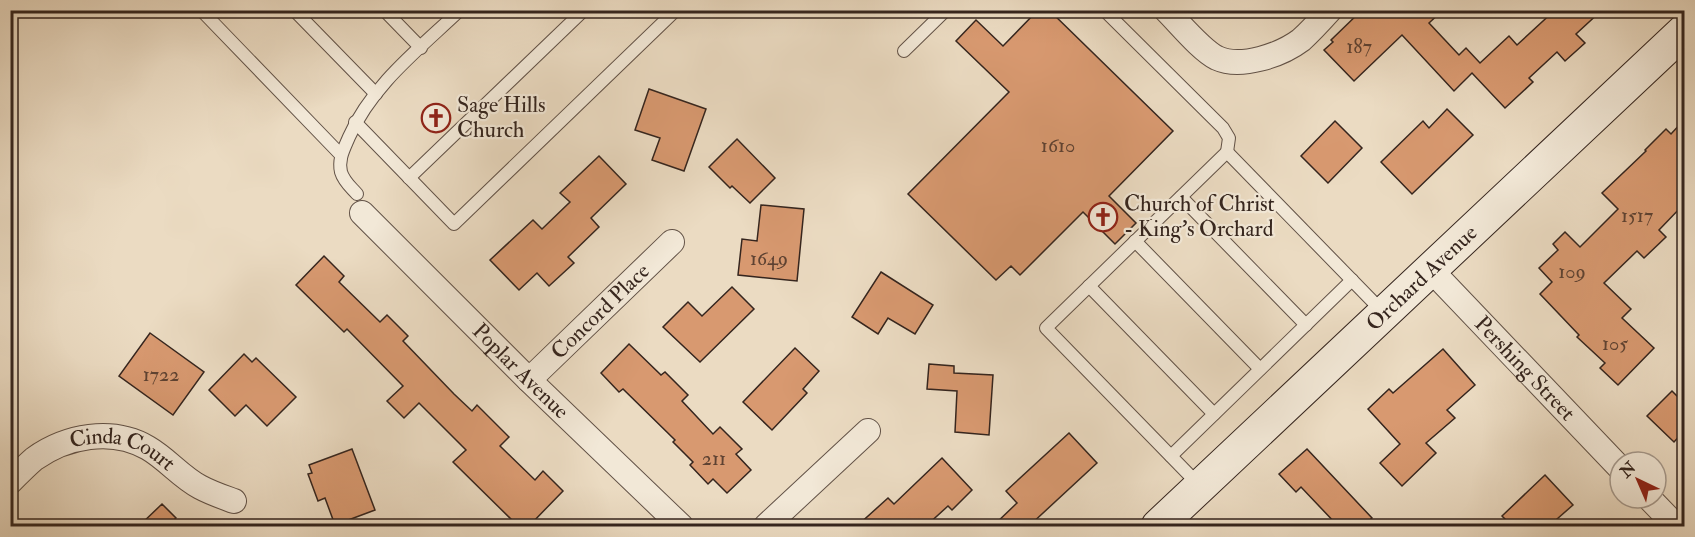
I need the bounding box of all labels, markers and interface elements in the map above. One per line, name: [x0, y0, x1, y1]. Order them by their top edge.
house number: 187: [1346, 34, 1372, 59]
place label: Sage Hills Church: [457, 91, 546, 144]
church icon: Sage Hills Church: [420, 102, 452, 134]
house number: 1610: [1041, 133, 1075, 158]
place label: Church of Christ - King's Orchard: [1124, 190, 1275, 243]
church icon: Church of Christ - King's Orchard: [1087, 201, 1119, 233]
house number: 1517: [1621, 203, 1653, 228]
street label: Orchard Avenue: [1360, 219, 1483, 337]
house number: 1649: [750, 246, 788, 271]
street label: Concord Place: [545, 257, 656, 365]
house number: 109: [1558, 259, 1586, 284]
street label: Pershing Street: [1468, 310, 1581, 427]
street label: Poplar Avenue: [466, 317, 575, 425]
house number: 105: [1602, 331, 1628, 356]
house number: 1722: [143, 362, 179, 387]
street label: Cinda Court: [67, 422, 181, 477]
house number: 211: [702, 446, 726, 471]
north arrow: [1608, 450, 1668, 510]
text: N: [1615, 457, 1641, 483]

